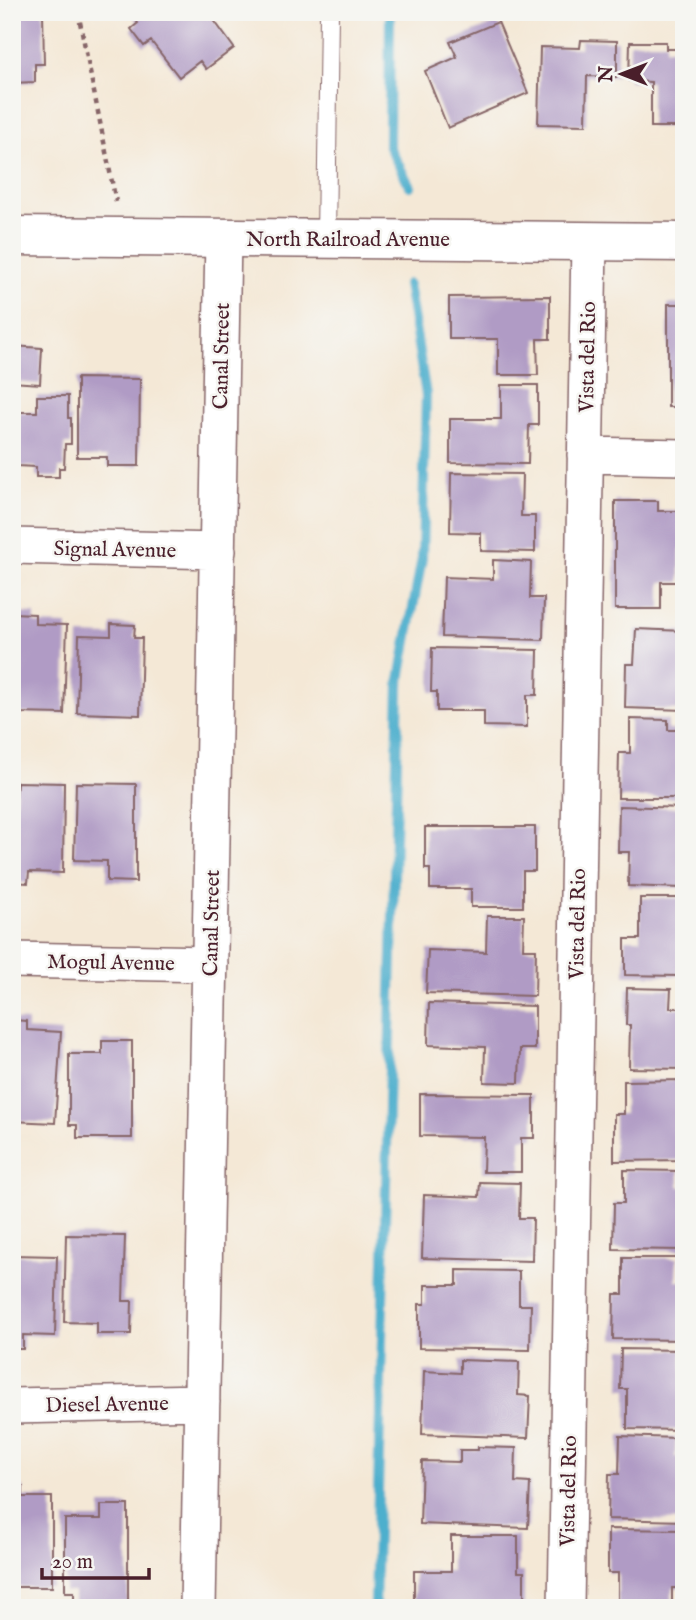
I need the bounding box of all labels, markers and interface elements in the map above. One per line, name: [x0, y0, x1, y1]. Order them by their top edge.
north arrow: [588, 38, 658, 108]
text: N: [595, 65, 619, 83]
street label: North Railroad Avenue: [246, 227, 450, 254]
street label: Vista del Rio: [574, 301, 603, 414]
street label: Canal Street: [208, 302, 237, 410]
street label: Signal Avenue: [53, 536, 177, 565]
street label: Vista del Rio: [564, 868, 593, 981]
street label: Canal Street: [198, 869, 227, 977]
street label: Mogul Avenue: [47, 949, 175, 978]
street label: Diesel Avenue: [45, 1391, 169, 1420]
street label: Vista del Rio: [555, 1435, 584, 1548]
scale bar: [42, 1536, 149, 1580]
text: 20 m: [52, 1549, 93, 1576]

